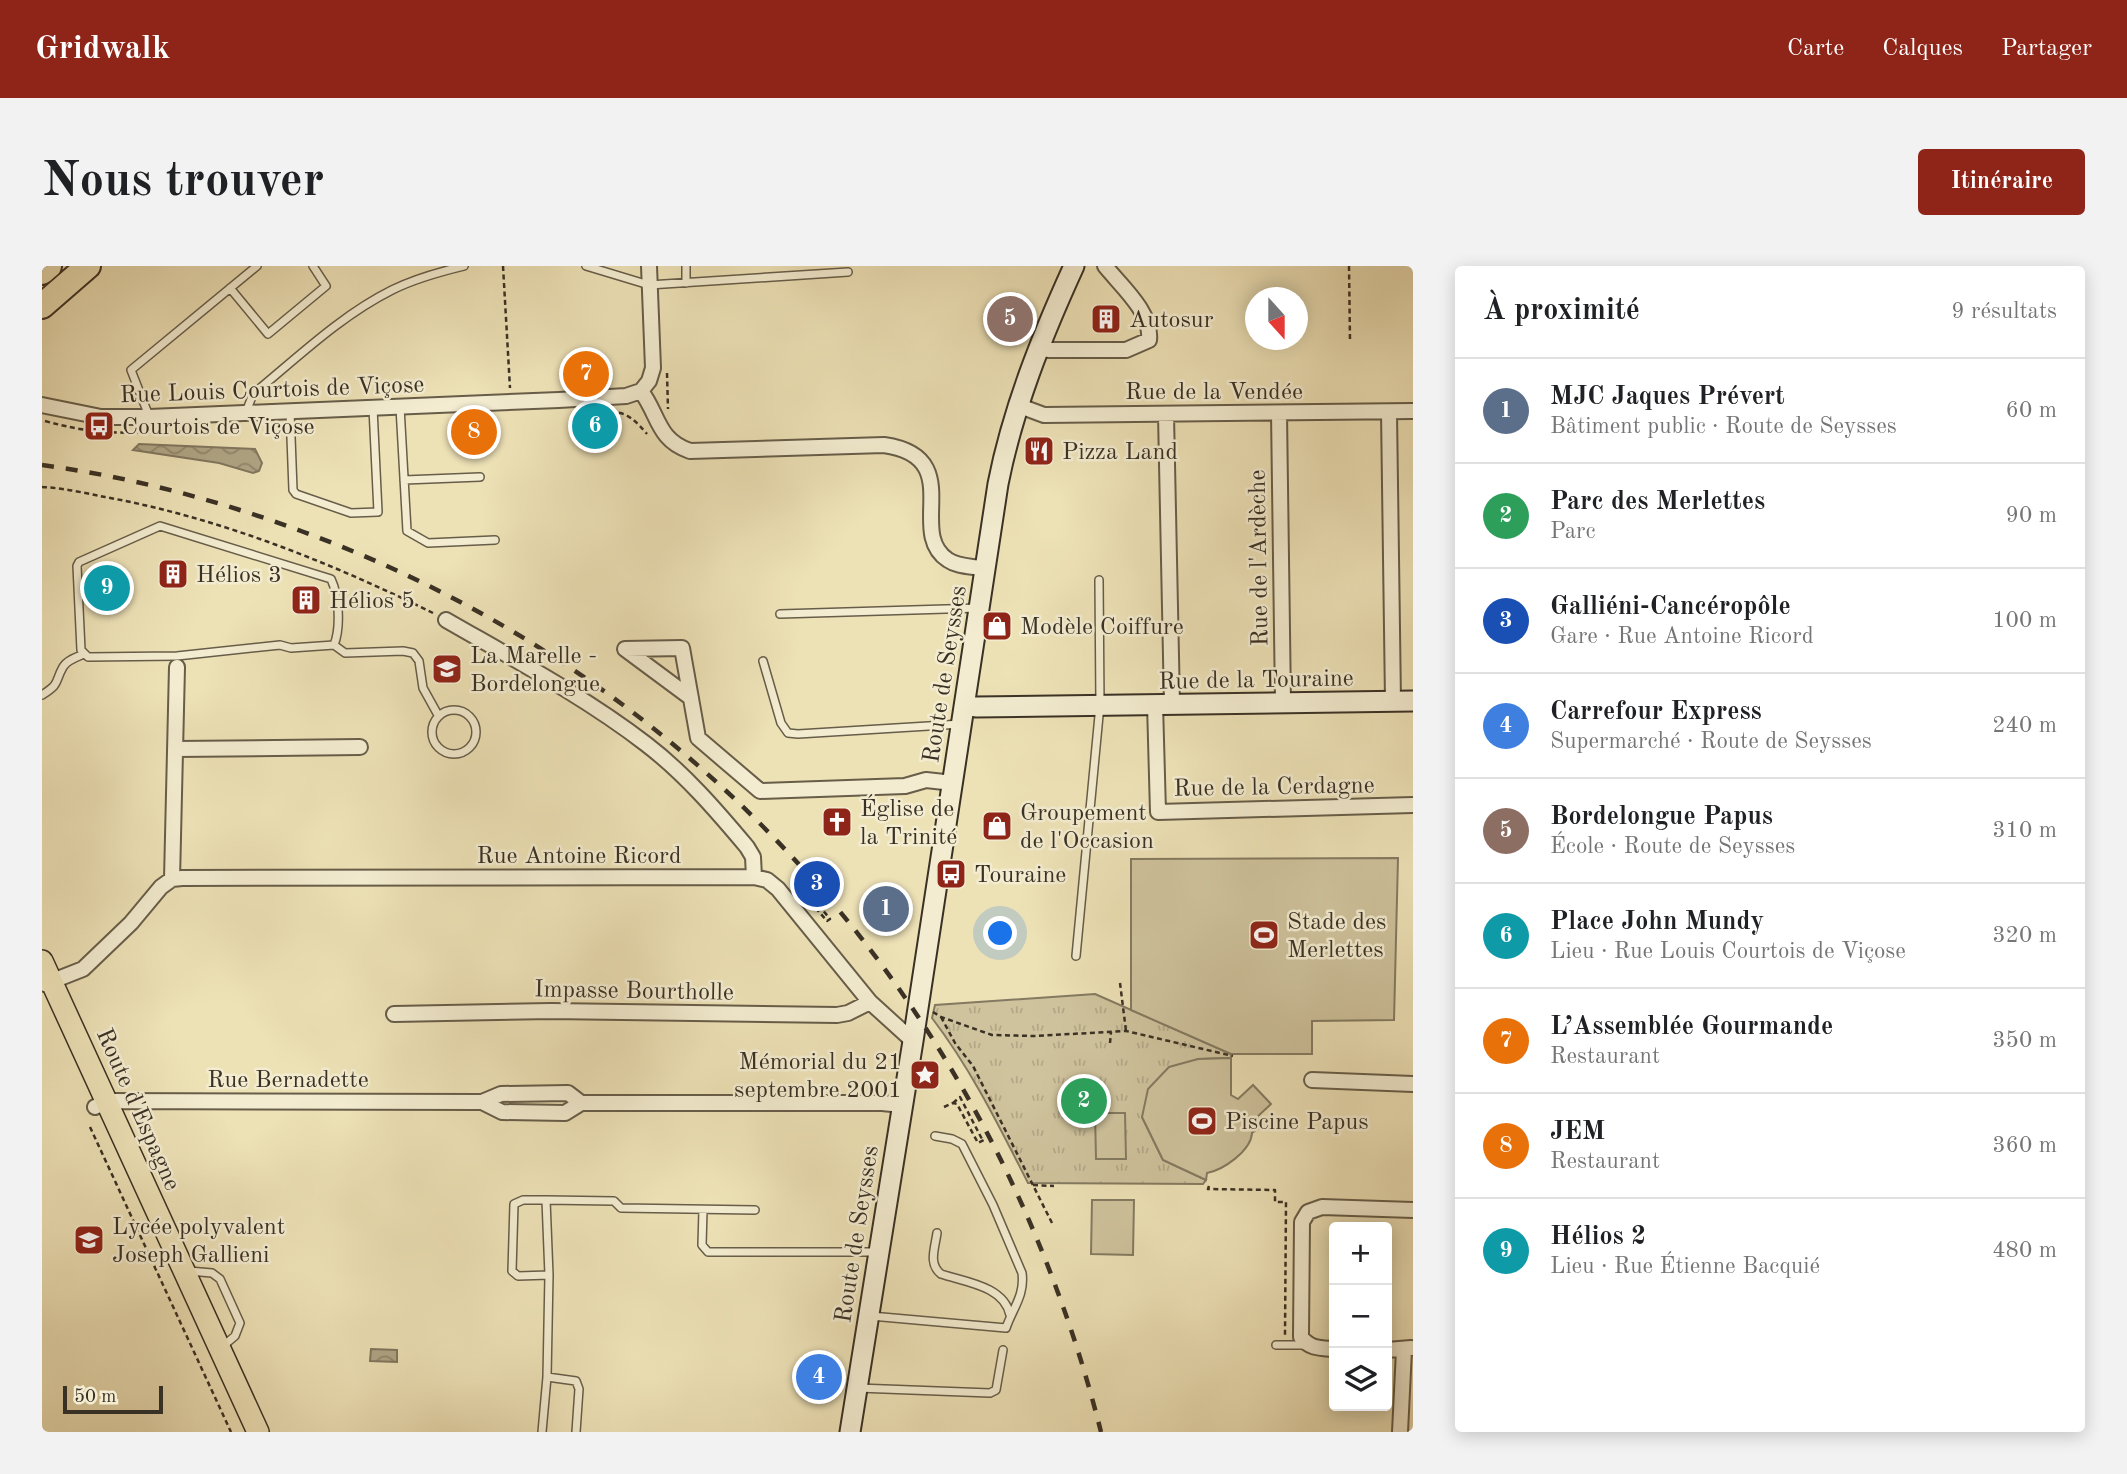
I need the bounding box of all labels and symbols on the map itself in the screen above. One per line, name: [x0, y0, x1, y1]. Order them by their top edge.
north arrow: [1245, 287, 1308, 350]
pin: 5: [987, 293, 1033, 345]
building icon: Autosur: [1089, 302, 1123, 336]
place label: Autosur: [1129, 309, 1214, 333]
pin: 7: [563, 348, 609, 400]
street label: Rue Louis Courtois de Viçose: [119, 374, 425, 408]
street label: Rue de la Vendée: [1125, 381, 1303, 405]
pin: 6: [572, 400, 618, 452]
pin: 8: [451, 406, 497, 458]
bus stop icon: Courtois de Viçose: [82, 409, 116, 443]
place label: Courtois de Viçose: [122, 416, 315, 440]
restaurant icon: Pizza Land: [1022, 434, 1056, 468]
place label: Pizza Land: [1062, 441, 1178, 465]
street label: Rue de l'Ardèche: [1246, 469, 1274, 646]
building icon: Hélios 3: [156, 557, 190, 591]
pin: 9: [84, 562, 130, 614]
place label: Hélios 3: [196, 564, 282, 588]
building icon: Hélios 5: [289, 583, 323, 617]
street label: Route de Seysses: [920, 584, 972, 765]
place label: Hélios 5: [329, 590, 415, 614]
shop icon: Modèle Coiffure: [980, 609, 1014, 643]
place label: Modèle Coiffure: [1020, 616, 1184, 640]
place label: La Marelle - Bordelongue: [470, 645, 600, 697]
school or university icon: La Marelle - Bordelongue: [430, 652, 464, 686]
street label: Rue de la Touraine: [1158, 667, 1354, 695]
street label: Rue de la Cerdagne: [1173, 774, 1375, 802]
place label: Église de la Trinité: [860, 794, 957, 850]
place label: Groupement de l'Occasion: [1020, 802, 1154, 854]
church icon: Église de la Trinité: [820, 805, 854, 839]
shop icon: Groupement de l'Occasion: [980, 809, 1014, 843]
street label: Rue Antoine Ricord: [477, 845, 681, 869]
bus stop icon: Touraine: [934, 857, 968, 891]
pin: 3: [794, 858, 840, 910]
place label: Touraine: [974, 864, 1066, 888]
pin: 1: [863, 883, 909, 935]
place label: Stade des Merlettes: [1287, 911, 1386, 963]
your location: [983, 916, 1017, 950]
sports icon: Stade des Merlettes: [1247, 918, 1281, 952]
street label: Impasse Bourtholle: [534, 978, 734, 1006]
street label: Route d'Espagne: [91, 1025, 184, 1194]
place label: Mémorial du 21 septembre 2001: [734, 1051, 902, 1103]
place icon: Mémorial du 21 septembre 2001: [908, 1058, 942, 1092]
street label: Rue Bernadette: [207, 1069, 369, 1093]
pin: 2: [1061, 1075, 1107, 1127]
sports icon: Piscine Papus: [1185, 1104, 1219, 1138]
place label: Piscine Papus: [1225, 1111, 1369, 1135]
street label: Route de Seysses: [832, 1144, 884, 1325]
place label: Lycée polyvalent Joseph Gallieni: [112, 1216, 285, 1268]
school or university icon: Lycée polyvalent Joseph Gallieni: [72, 1223, 106, 1257]
pin: 4: [796, 1351, 842, 1403]
scale bar: [63, 1383, 163, 1415]

